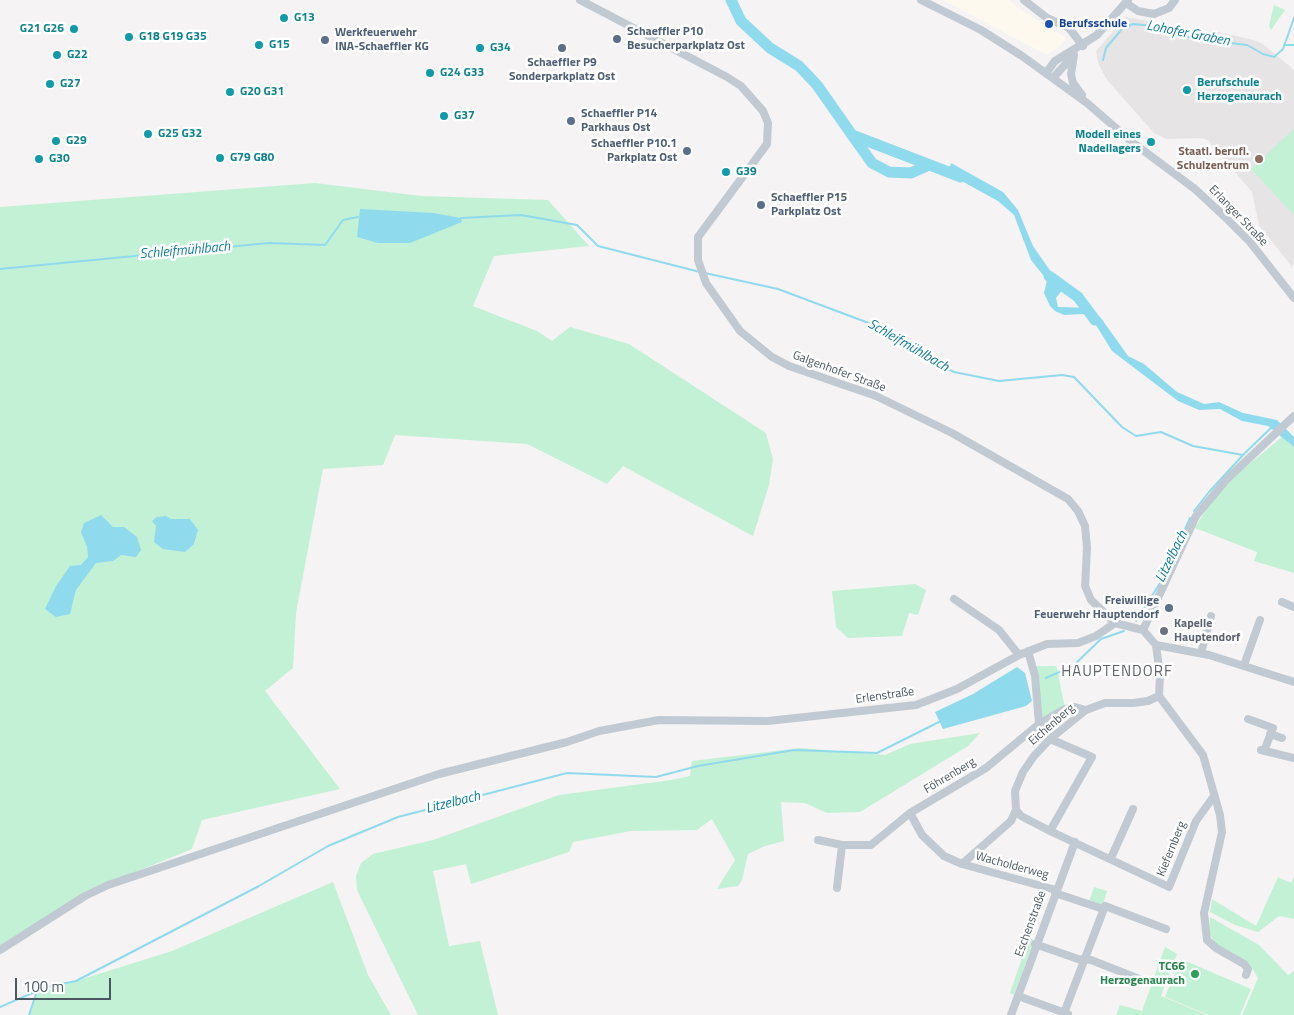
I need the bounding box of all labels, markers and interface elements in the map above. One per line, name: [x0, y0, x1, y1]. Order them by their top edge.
place label: G13: [294, 11, 315, 25]
marker: G13: [278, 12, 290, 24]
place label: Berufsschule: [1059, 17, 1127, 31]
marker: Berufsschule: [1043, 18, 1055, 30]
water label: Lohofer Graben: [1145, 18, 1231, 50]
place label: G21 G26: [20, 22, 64, 36]
marker: G21 G26: [68, 23, 80, 35]
place label: Schaeffler P10 Besucherparkplatz Ost: [627, 25, 745, 53]
place label: Werkfeuerwehr INA-Schaeffler KG: [335, 26, 429, 54]
place label: G18 G19 G35: [139, 30, 207, 44]
marker: G18 G19 G35: [123, 31, 135, 43]
marker: Schaeffler P10 Besucherparkplatz Ost: [611, 33, 623, 45]
marker: Werkfeuerwehr INA-Schaeffler KG: [319, 34, 331, 46]
place label: G15: [269, 38, 290, 52]
marker: G15: [253, 39, 265, 51]
place label: G34: [490, 41, 511, 55]
marker: G34: [474, 42, 486, 54]
marker: Schaeffler P9 Sonderparkplatz Ost: [556, 42, 568, 54]
place label: G22: [67, 48, 88, 62]
marker: G22: [51, 49, 63, 61]
place label: Schaeffler P9 Sonderparkplatz Ost: [509, 56, 615, 84]
place label: G24 G33: [440, 66, 484, 80]
marker: G24 G33: [424, 67, 436, 79]
place label: Berufschule Herzogenaurach: [1197, 76, 1282, 104]
place label: G27: [60, 77, 81, 91]
marker: G27: [44, 78, 56, 90]
marker: Berufschule Herzogenaurach: [1181, 84, 1193, 96]
place label: G20 G31: [240, 85, 284, 99]
marker: G20 G31: [224, 86, 236, 98]
place label: Schaeffler P14 Parkhaus Ost: [581, 107, 657, 135]
place label: G37: [454, 109, 475, 123]
marker: G37: [438, 110, 450, 122]
marker: Schaeffler P14 Parkhaus Ost: [565, 115, 577, 127]
place label: G25 G32: [158, 127, 202, 141]
marker: G25 G32: [142, 128, 154, 140]
place label: Modell eines Nadellagers: [1075, 128, 1141, 156]
place label: G29: [66, 134, 87, 148]
marker: G29: [50, 135, 62, 147]
marker: Modell eines Nadellagers: [1145, 136, 1157, 148]
place label: Schaeffler P10.1 Parkplatz Ost: [591, 137, 677, 165]
marker: Schaeffler P10.1 Parkplatz Ost: [681, 145, 693, 157]
place label: Staatl. berufl. Schulzentrum: [1177, 145, 1249, 173]
place label: G79 G80: [230, 151, 274, 165]
place label: G30: [49, 152, 70, 166]
marker: G79 G80: [214, 152, 226, 164]
marker: G30: [33, 153, 45, 165]
marker: Staatl. berufl. Schulzentrum: [1253, 153, 1265, 165]
place label: G39: [736, 165, 757, 179]
marker: G39: [720, 166, 732, 178]
street label: Erlanger Straße: [1205, 183, 1271, 249]
place label: Schaeffler P15 Parkplatz Ost: [771, 191, 847, 219]
marker: Schaeffler P15 Parkplatz Ost: [755, 199, 767, 211]
water label: Schleifmühlbach: [139, 239, 231, 263]
water label: Schleifmühlbach: [864, 316, 952, 376]
street label: Galgenhofer Straße: [790, 348, 888, 396]
water label: Litzelbach: [1152, 528, 1192, 586]
place label: Freiwillige Feuerwehr Hauptendorf: [1034, 594, 1159, 622]
marker: Freiwillige Feuerwehr Hauptendorf: [1163, 602, 1175, 614]
place label: Kapelle Hauptendorf: [1174, 617, 1240, 645]
marker: Kapelle Hauptendorf: [1158, 625, 1170, 637]
district label: HAUPTENDORF: [1060, 663, 1174, 681]
street label: Erlenstraße: [855, 685, 915, 707]
street label: Eichenberg: [1026, 701, 1078, 749]
street label: Föhrenberg: [921, 755, 979, 797]
water label: Litzelbach: [424, 788, 482, 818]
street label: Kiefernberg: [1154, 819, 1190, 879]
street label: Wacholderweg: [974, 849, 1050, 883]
street label: Eschenstraße: [1012, 889, 1050, 959]
place label: TC66 Herzogenaurach: [1100, 960, 1185, 988]
scale bar: [18, 968, 114, 1000]
marker: TC66 Herzogenaurach: [1189, 968, 1201, 980]
text: 100 m: [23, 975, 64, 998]

